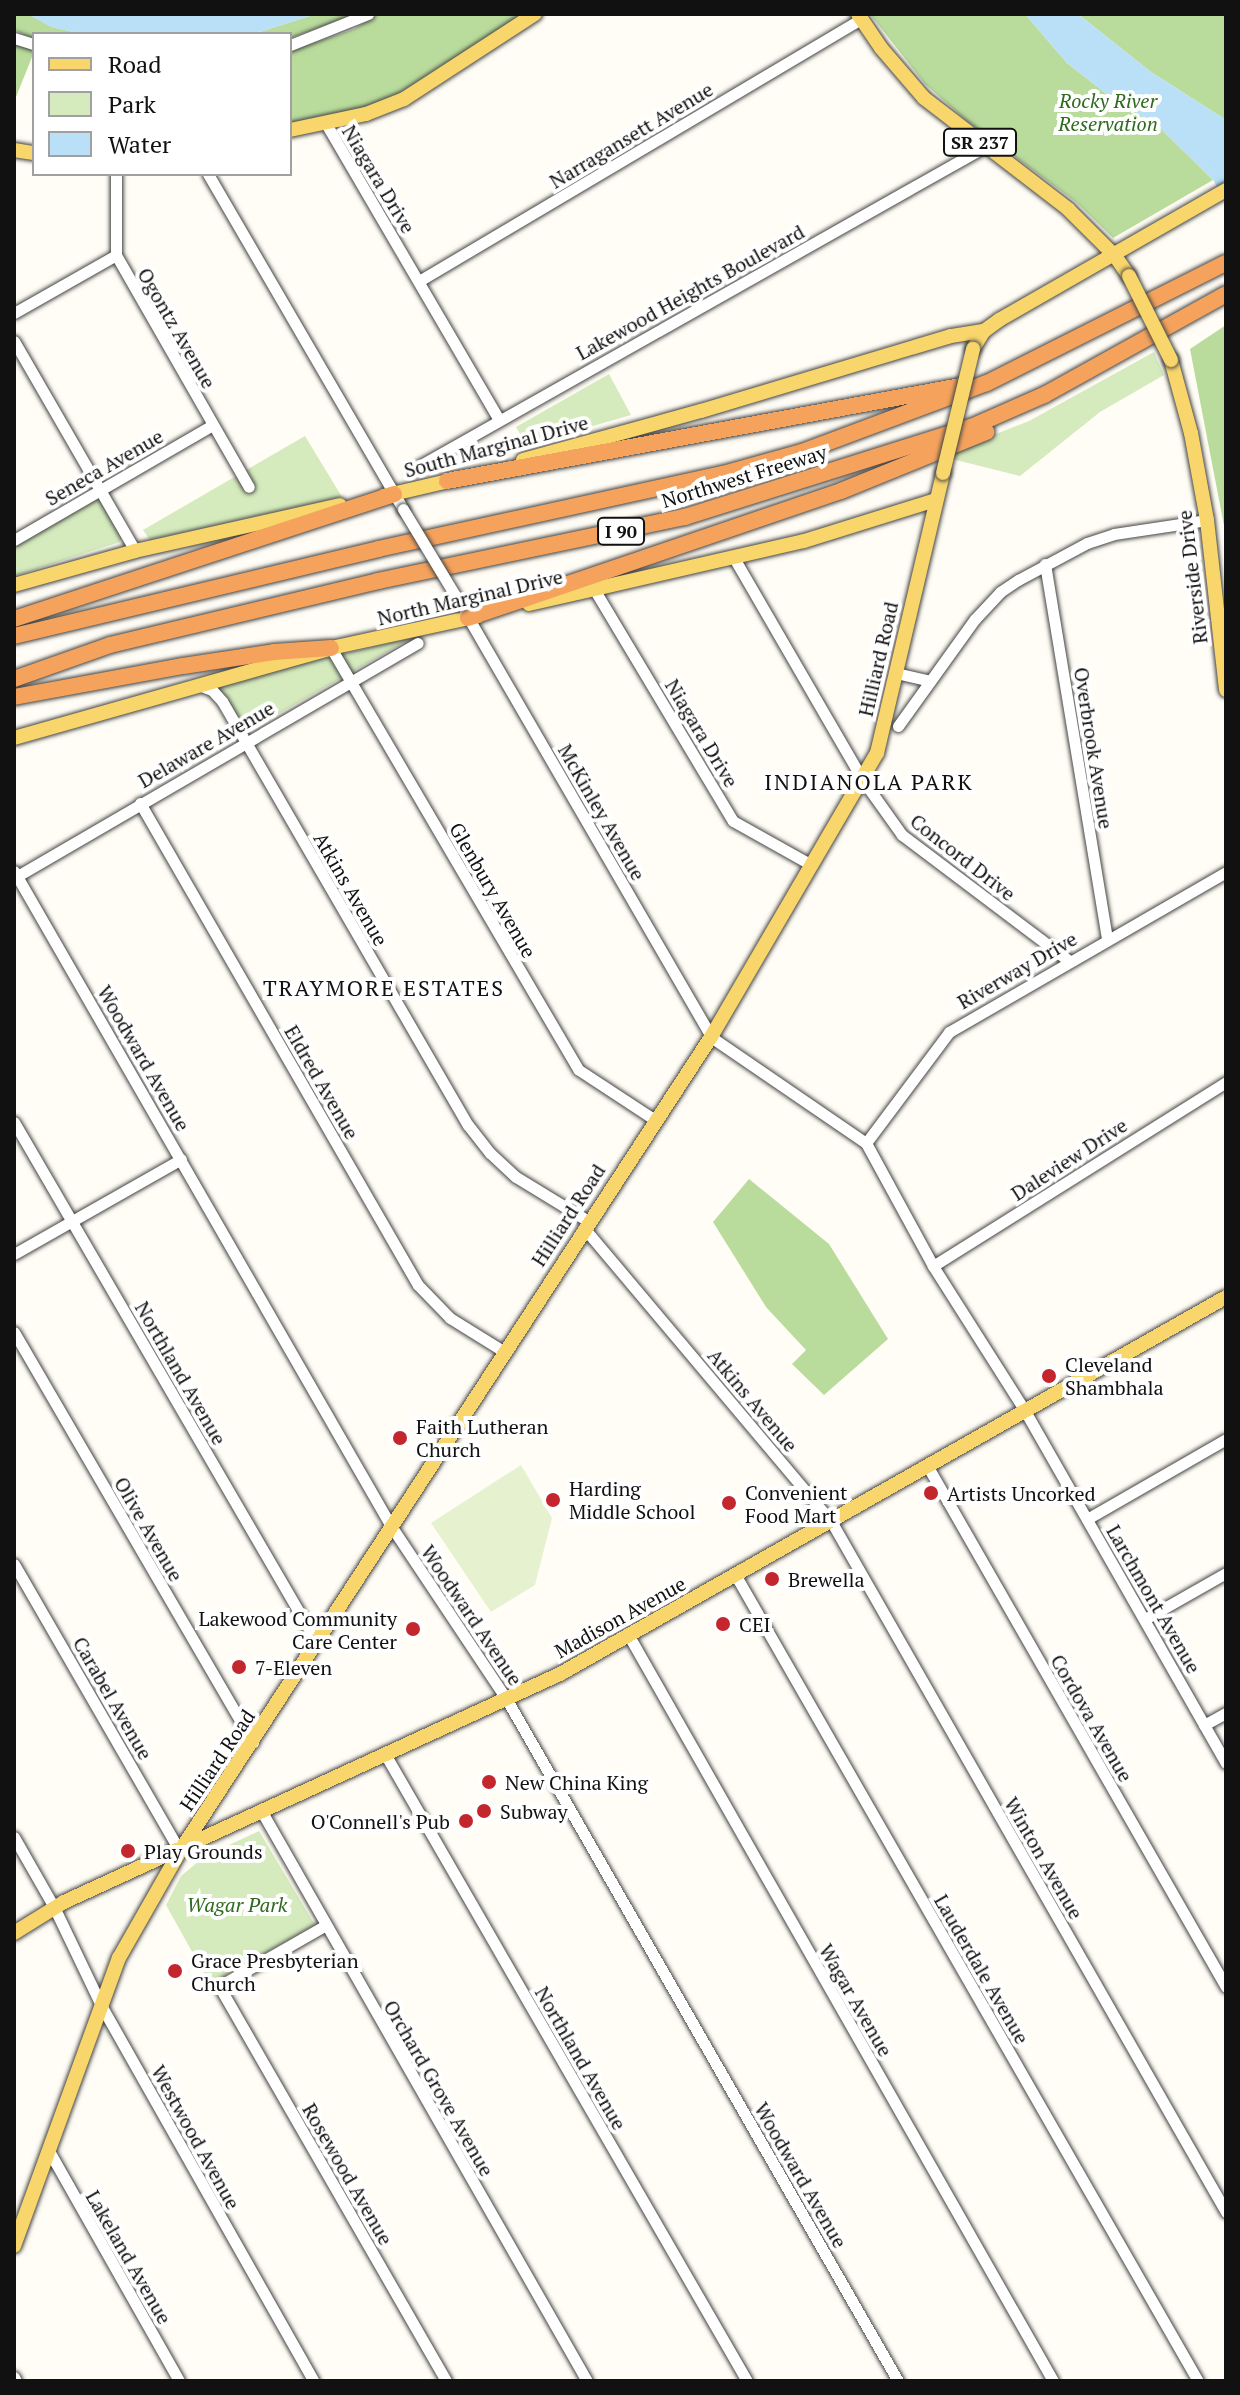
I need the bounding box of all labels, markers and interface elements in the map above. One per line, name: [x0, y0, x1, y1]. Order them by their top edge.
legend: [32, 32, 292, 176]
text: Road: [108, 48, 162, 80]
street label: Narragansett Avenue: [545, 77, 717, 193]
text: Park: [108, 88, 156, 120]
park label: Rocky River Reservation: [1058, 89, 1158, 136]
street label: Niagara Drive: [337, 121, 421, 237]
text: Water: [108, 128, 171, 160]
road number: SR 237: [942, 128, 1018, 156]
street label: Lakewood Heights Boulevard: [572, 219, 808, 365]
street label: Ogontz Avenue: [133, 263, 221, 393]
street label: South Marginal Drive: [401, 410, 591, 482]
street label: Seneca Avenue: [41, 423, 167, 511]
street label: Northwest Freeway: [659, 439, 829, 513]
street label: Riverside Drive: [1172, 509, 1212, 645]
road number: I 90: [597, 517, 645, 545]
street label: North Marginal Drive: [375, 564, 565, 630]
street label: Hilliard Road: [853, 599, 903, 719]
street label: Overbrook Avenue: [1069, 665, 1119, 831]
street label: Niagara Drive: [660, 675, 744, 791]
street label: Delaware Avenue: [134, 695, 278, 793]
street label: McKinley Avenue: [553, 739, 651, 885]
district label: INDIANOLA PARK: [764, 769, 974, 795]
street label: Concord Drive: [906, 809, 1020, 905]
street label: Glenbury Avenue: [444, 818, 542, 962]
street label: Atkins Avenue: [309, 828, 393, 950]
street label: Riverway Drive: [953, 926, 1081, 1014]
district label: TRAYMORE ESTATES: [263, 975, 505, 1001]
street label: Woodward Avenue: [93, 981, 195, 1135]
street label: Eldred Avenue: [280, 1021, 364, 1143]
street label: Daleview Drive: [1007, 1113, 1131, 1205]
street label: Hilliard Road: [526, 1159, 610, 1271]
street label: Northland Avenue: [130, 1297, 232, 1449]
street label: Atkins Avenue: [703, 1344, 803, 1456]
place label: Cleveland Shambhala: [1065, 1352, 1164, 1399]
marker: Cleveland Shambhala: [1040, 1367, 1058, 1385]
place label: Faith Lutheran Church: [416, 1414, 548, 1461]
marker: Faith Lutheran Church: [391, 1429, 409, 1447]
street label: Olive Avenue: [109, 1472, 189, 1586]
place label: Harding Middle School: [569, 1476, 695, 1523]
place label: Convenient Food Mart: [745, 1480, 847, 1527]
place label: Artists Uncorked: [947, 1481, 1096, 1505]
marker: Artists Uncorked: [922, 1484, 940, 1502]
marker: Harding Middle School: [544, 1491, 562, 1509]
marker: Convenient Food Mart: [720, 1494, 738, 1512]
street label: Larchmont Avenue: [1102, 1520, 1206, 1678]
street label: Woodward Avenue: [416, 1540, 528, 1690]
place label: Brewella: [788, 1567, 865, 1591]
marker: Brewella: [763, 1570, 781, 1588]
street label: Madison Avenue: [550, 1571, 690, 1663]
place label: Lakewood Community Care Center: [199, 1606, 397, 1653]
place label: CEI: [739, 1612, 771, 1636]
marker: CEI: [714, 1615, 732, 1633]
marker: Lakewood Community Care Center: [404, 1620, 422, 1638]
street label: Carabel Avenue: [68, 1632, 158, 1764]
street label: Cordova Avenue: [1046, 1650, 1138, 1786]
place label: 7-Eleven: [255, 1655, 332, 1679]
marker: 7-Eleven: [230, 1658, 248, 1676]
street label: Hilliard Road: [174, 1705, 260, 1815]
place label: New China King: [505, 1770, 648, 1794]
marker: New China King: [480, 1773, 498, 1791]
street label: Winton Avenue: [999, 1793, 1089, 1923]
place label: Subway: [500, 1799, 568, 1823]
marker: Subway: [475, 1802, 493, 1820]
place label: O'Connell's Pub: [311, 1809, 450, 1833]
marker: O'Connell's Pub: [457, 1812, 475, 1830]
place label: Play Grounds: [144, 1839, 263, 1863]
marker: Play Grounds: [119, 1842, 137, 1860]
street label: Lauderdale Avenue: [929, 1890, 1035, 2048]
park label: Wagar Park: [187, 1892, 287, 1916]
street label: Wagar Avenue: [814, 1939, 898, 2061]
place label: Grace Presbyterian Church: [191, 1948, 359, 1995]
marker: Grace Presbyterian Church: [166, 1962, 184, 1980]
street label: Northland Avenue: [530, 1982, 632, 2134]
street label: Orchard Grove Avenue: [379, 1996, 499, 2180]
street label: Westwood Avenue: [146, 2061, 246, 2213]
street label: Woodward Avenue: [750, 2098, 852, 2252]
street label: Rosewood Avenue: [298, 2099, 398, 2249]
street label: Lakeland Avenue: [81, 2186, 177, 2328]

